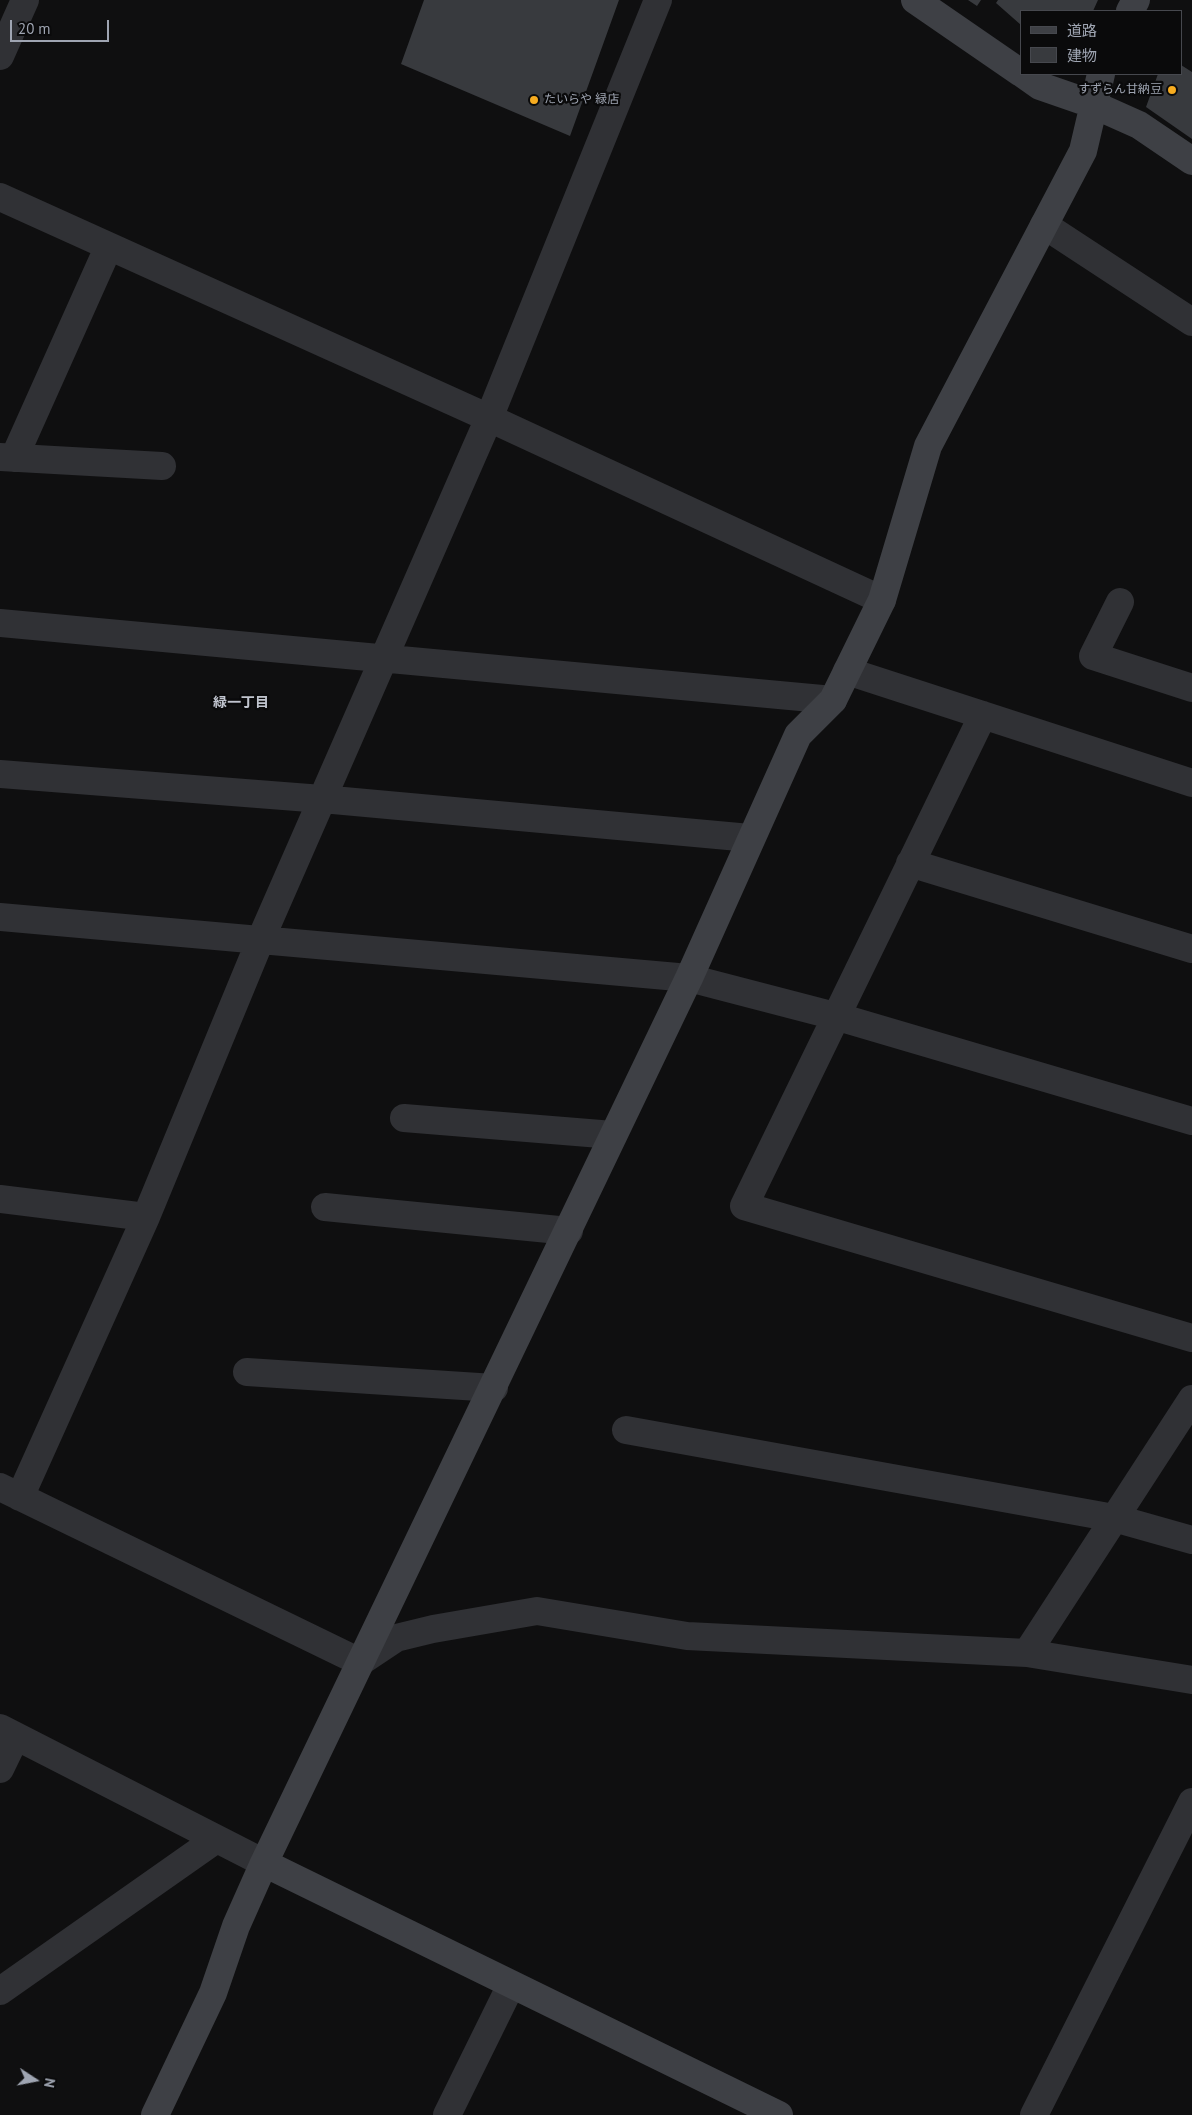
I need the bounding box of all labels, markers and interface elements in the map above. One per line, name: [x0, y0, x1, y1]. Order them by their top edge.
scale bar: [12, 10, 111, 42]
legend: [1020, 10, 1182, 75]
text: 20 m: [18, 19, 51, 38]
text: 道路: [1067, 21, 1097, 40]
text: 建物: [1067, 46, 1097, 65]
place label: すずらん甘納豆: [1078, 83, 1162, 97]
marker: すずらん甘納豆: [1166, 84, 1178, 96]
place label: たいらや 緑店: [544, 93, 619, 107]
marker: たいらや 緑店: [528, 94, 540, 106]
district label: 緑一丁目: [213, 695, 269, 711]
north arrow: [10, 2055, 60, 2105]
text: N: [40, 2077, 59, 2089]

